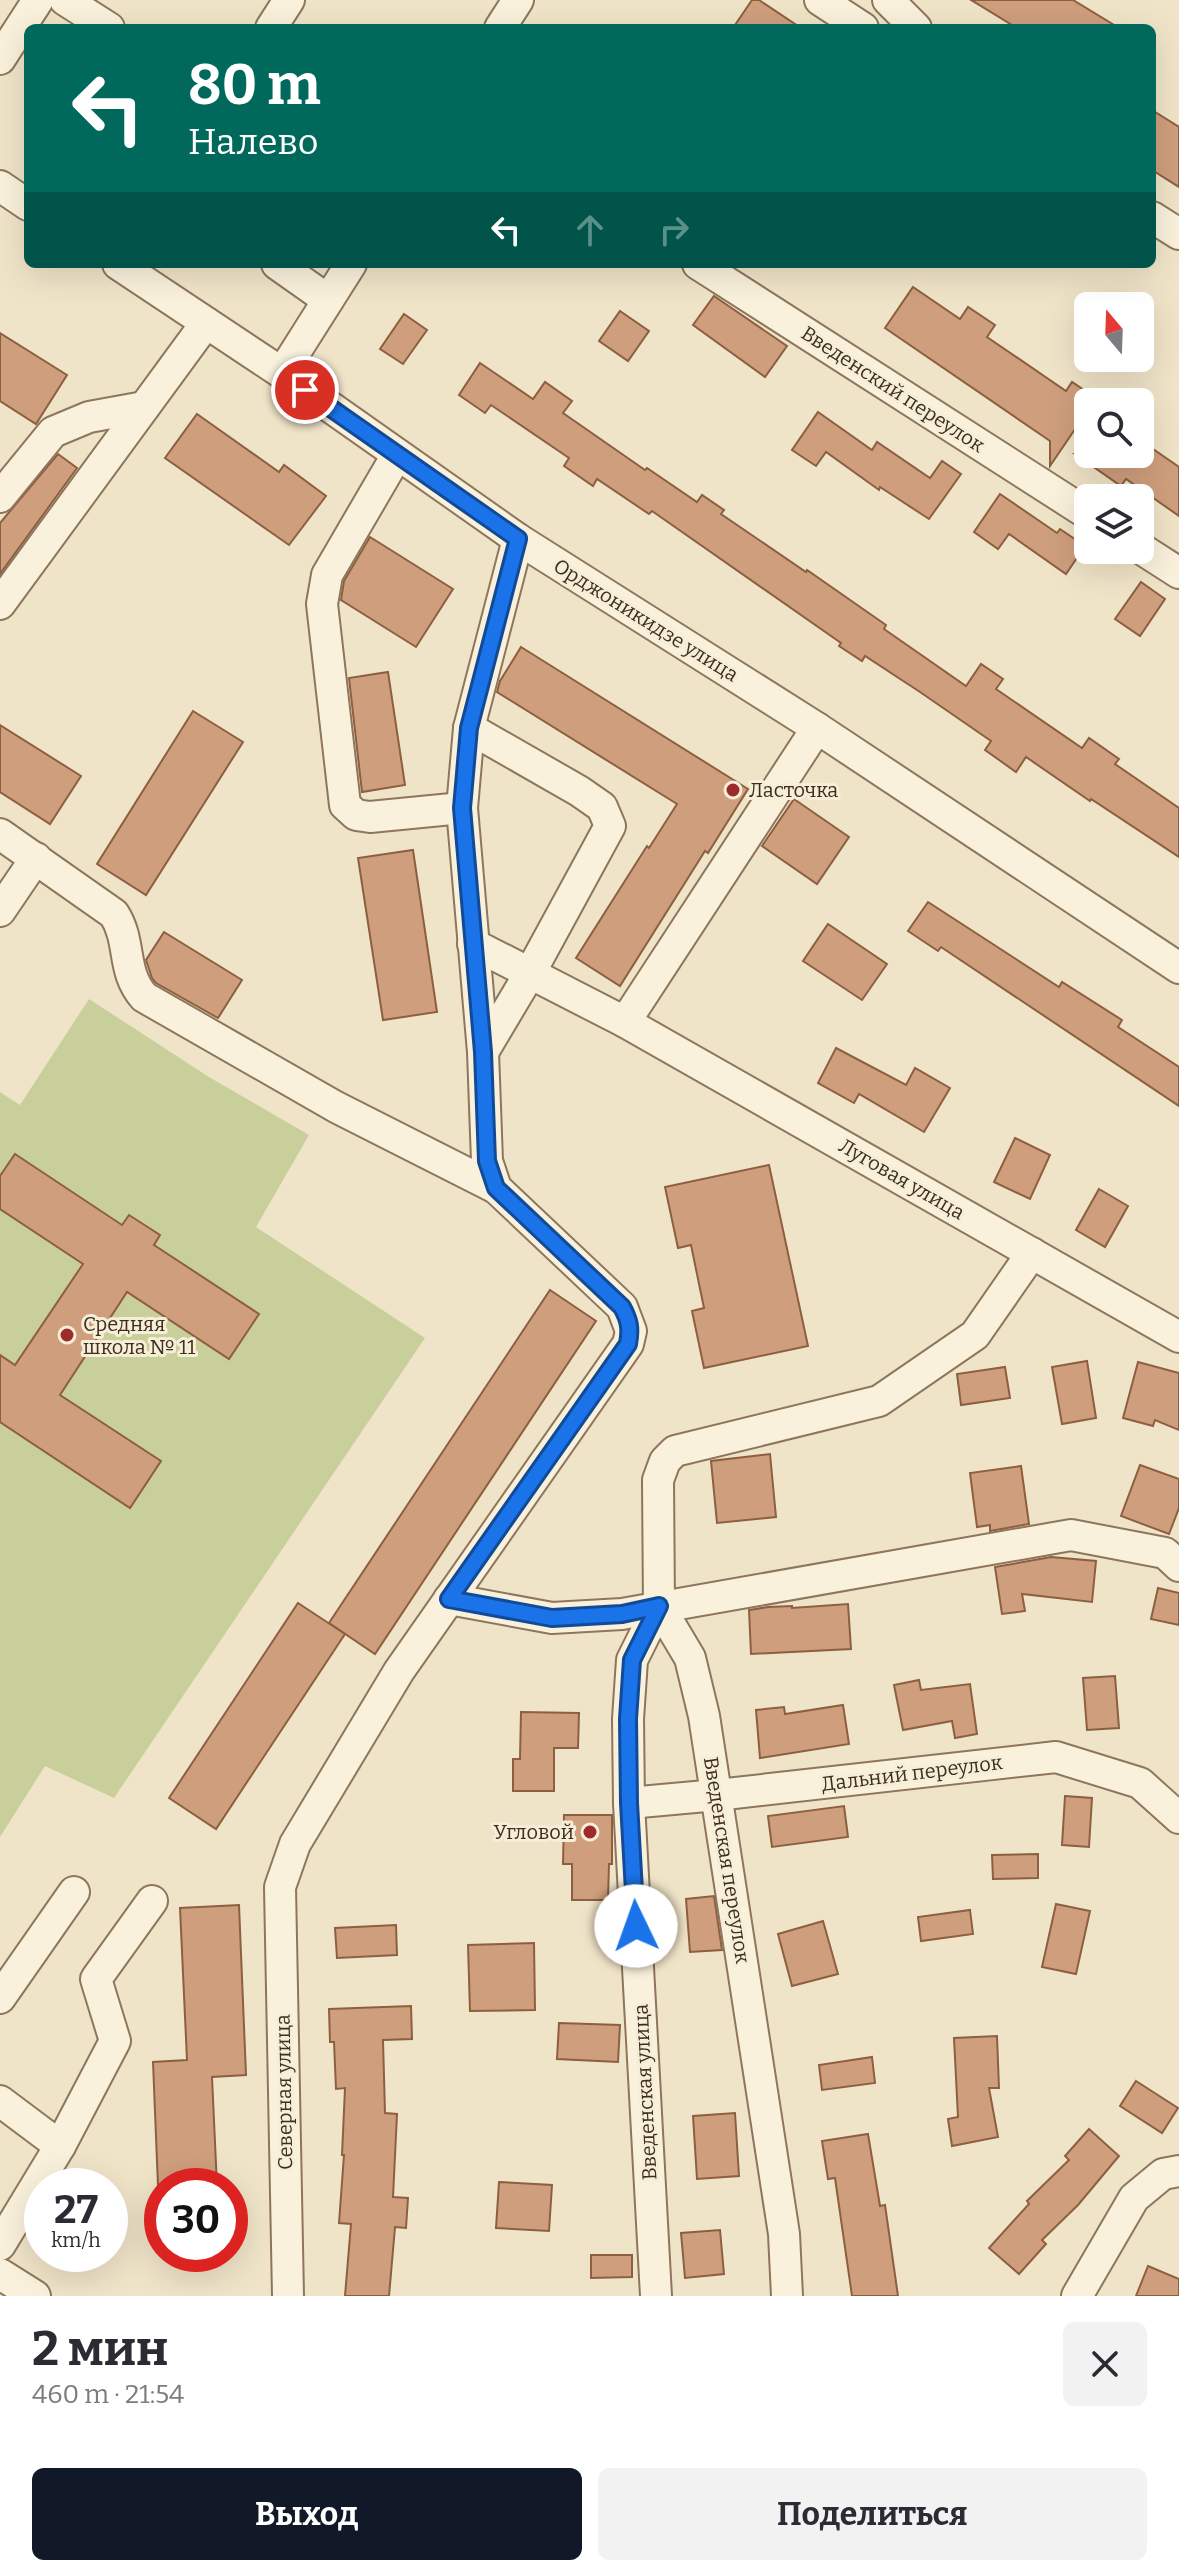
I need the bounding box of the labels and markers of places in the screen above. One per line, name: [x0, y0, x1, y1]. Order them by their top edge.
pin: [271, 356, 339, 424]
place label: Ласточка: [749, 778, 838, 802]
marker: Ласточка: [724, 781, 742, 799]
place label: Средняя школа № 11: [83, 1312, 195, 1359]
marker: Средняя школа № 11: [58, 1326, 76, 1344]
place label: Угловой: [494, 1820, 574, 1844]
marker: Угловой: [581, 1823, 599, 1841]

